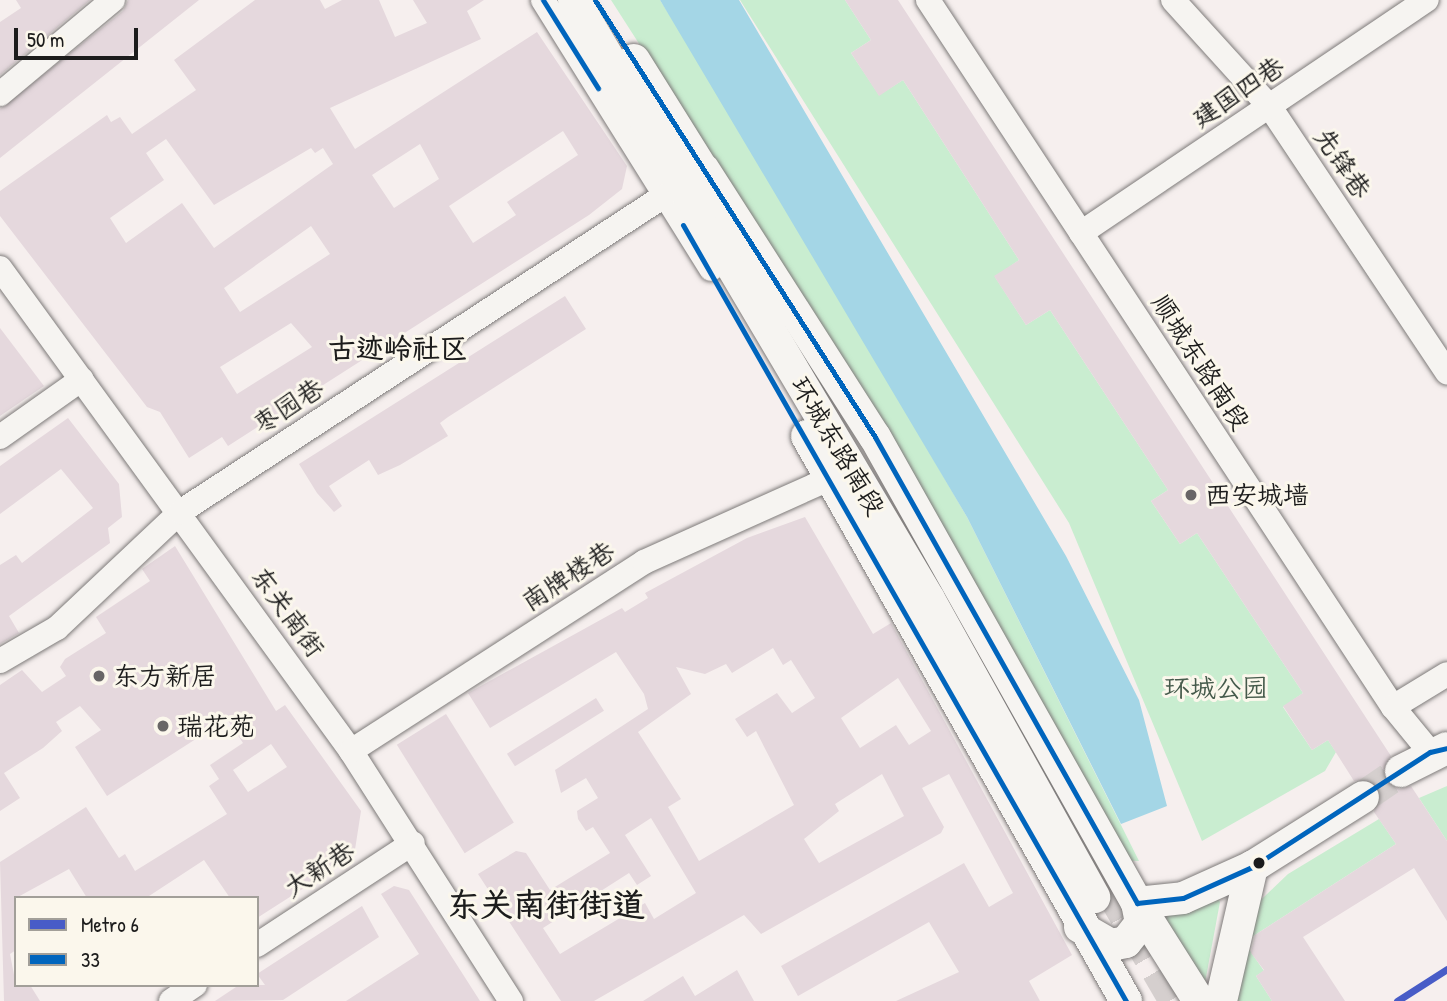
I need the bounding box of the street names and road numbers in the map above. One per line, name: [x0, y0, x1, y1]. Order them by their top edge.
street label: 建国四巷: [1186, 50, 1290, 134]
street label: 先锋巷: [1308, 122, 1378, 204]
street label: 顺城东路南段: [1145, 288, 1257, 436]
street label: 环城东路南段: [784, 371, 892, 521]
street label: 枣园巷: [247, 372, 329, 440]
street label: 南牌楼巷: [516, 535, 620, 617]
street label: 东关南街: [245, 561, 331, 663]
street label: 大新巷: [278, 835, 360, 903]

